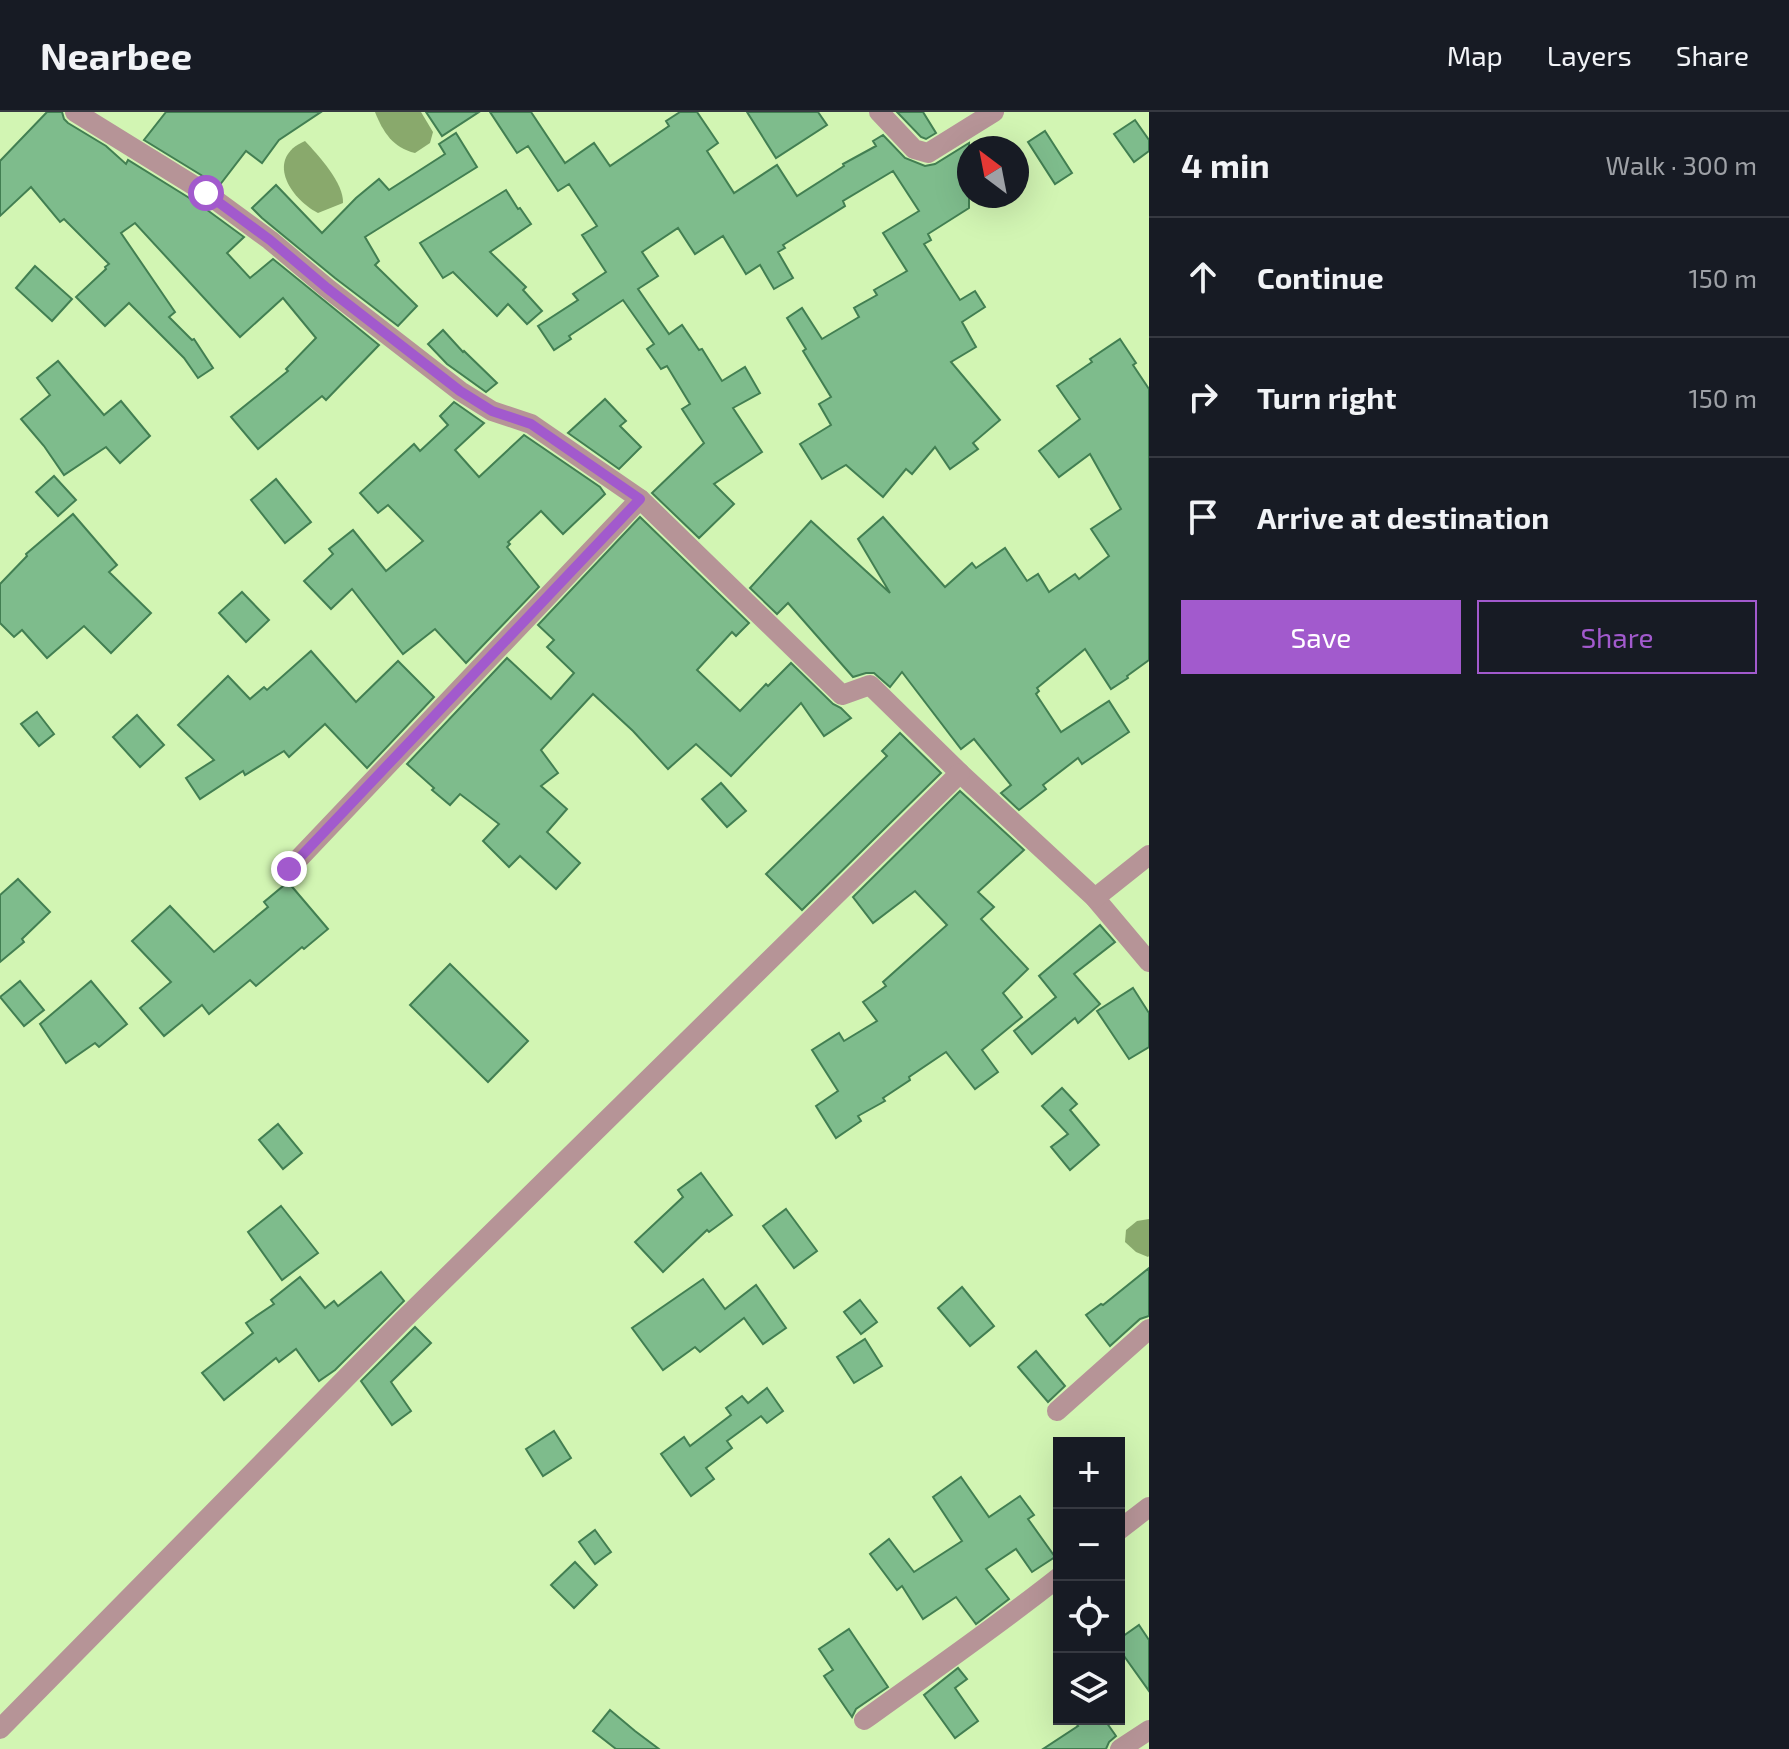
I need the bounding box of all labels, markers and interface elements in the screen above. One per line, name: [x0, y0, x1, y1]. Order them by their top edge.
text: Nearbee: [40, 32, 192, 78]
text: Map: [1447, 38, 1503, 72]
text: Layers: [1547, 38, 1632, 72]
text: Share: [1676, 38, 1749, 72]
north arrow: [957, 136, 1029, 208]
text: 4 min: [1181, 144, 1270, 185]
text: Walk · 300 m: [1606, 149, 1757, 180]
route start: [188, 175, 224, 211]
icon: ahead: [1181, 255, 1225, 299]
text: Continue: [1257, 259, 1384, 295]
text: 150 m: [1688, 262, 1757, 293]
icon: right: [1181, 375, 1225, 419]
text: Turn right: [1257, 379, 1397, 415]
text: 150 m: [1688, 382, 1757, 413]
icon: arrive: [1181, 495, 1225, 539]
text: Arrive at destination: [1257, 499, 1549, 535]
button: Save: [1181, 600, 1461, 674]
button: Share: [1477, 600, 1757, 674]
route end: [271, 851, 307, 887]
map controls: [1053, 1437, 1125, 1725]
button: +: [1053, 1437, 1125, 1509]
button: −: [1053, 1509, 1125, 1581]
button: locate: [1053, 1581, 1125, 1653]
button: layers: [1053, 1653, 1125, 1725]

